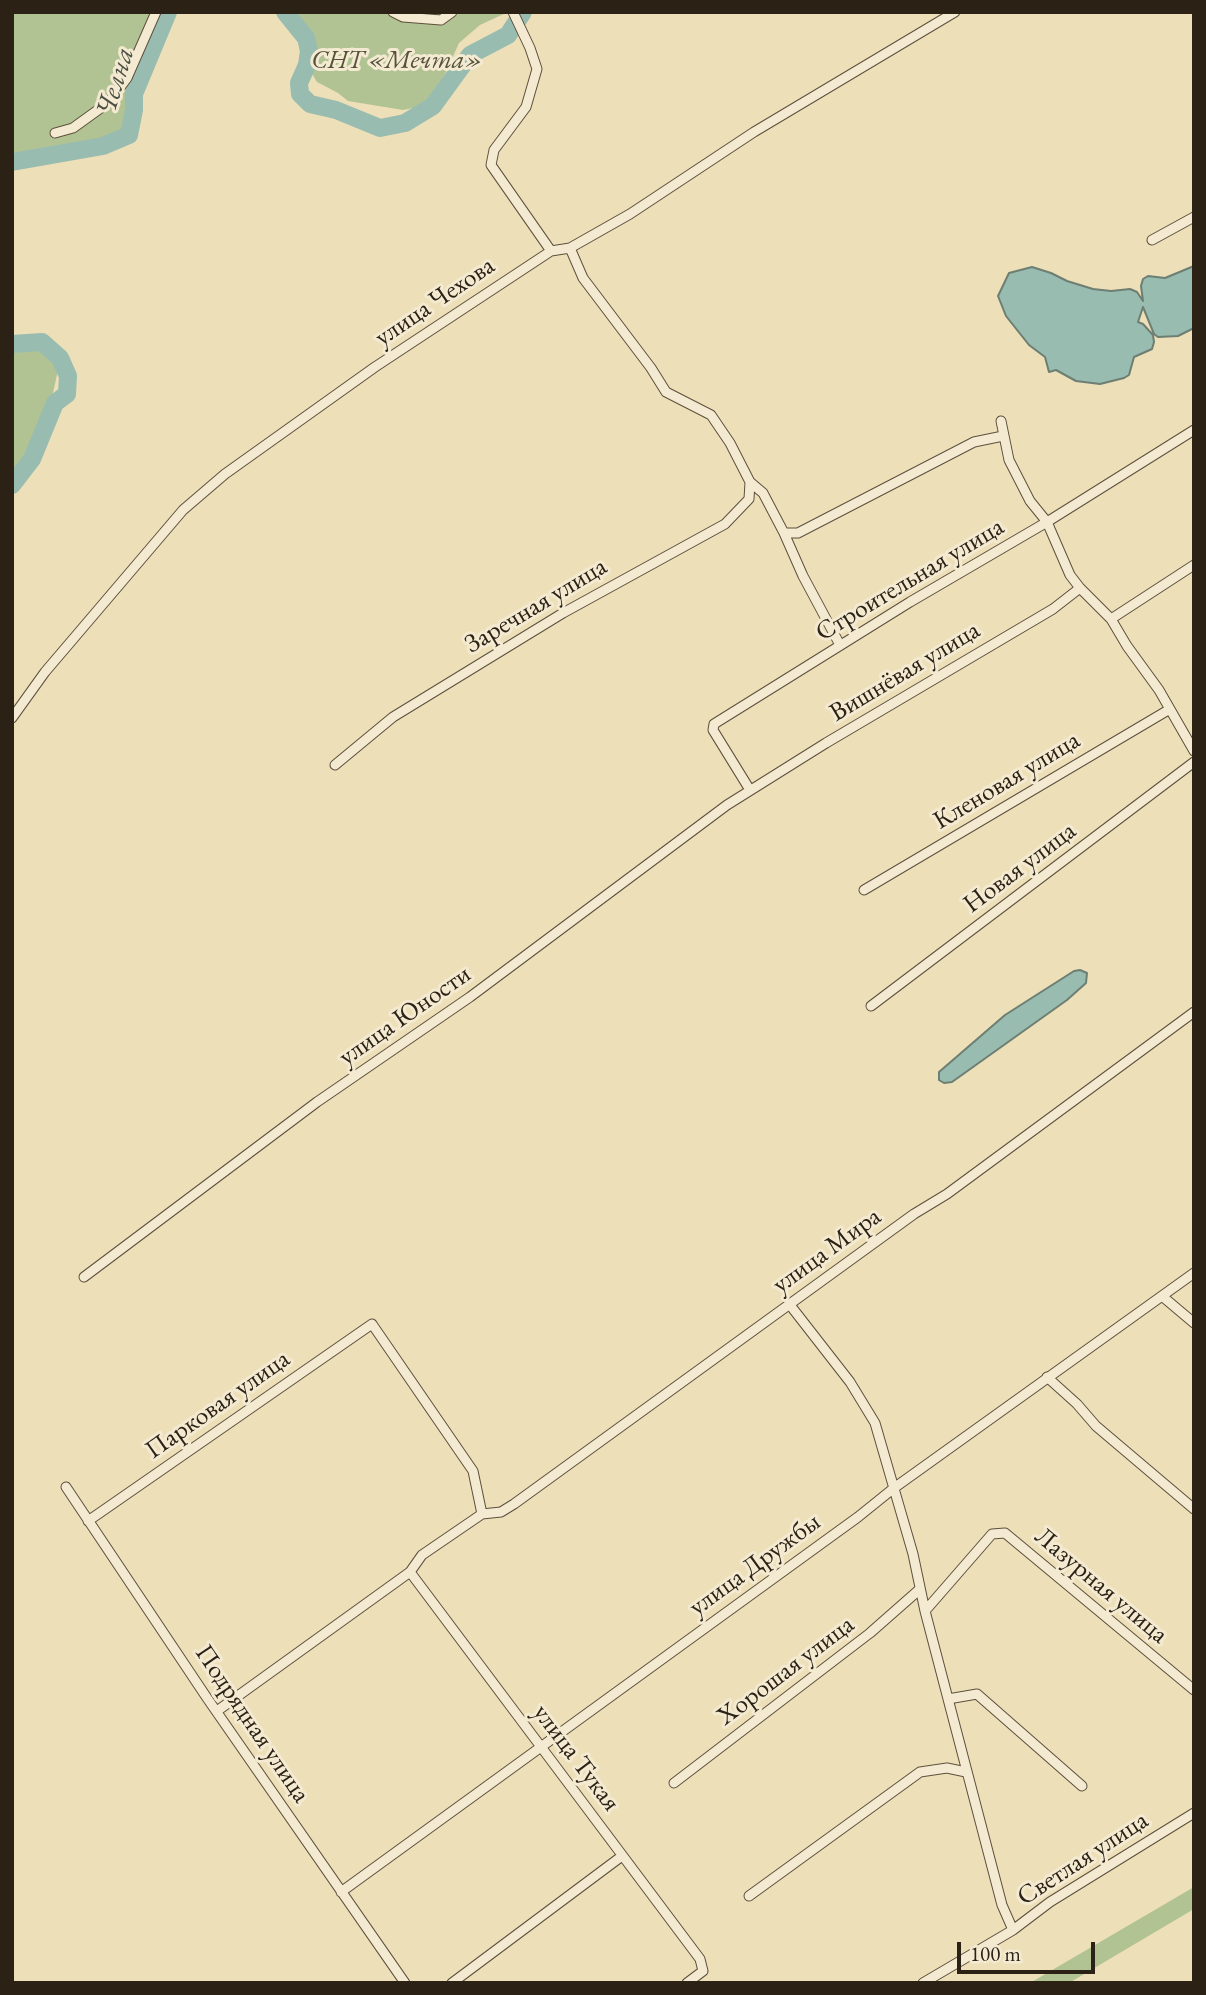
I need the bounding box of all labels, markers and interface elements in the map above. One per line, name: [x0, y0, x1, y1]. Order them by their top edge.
water label: Челна: [90, 44, 142, 120]
park label: СНТ «Мечта»: [311, 45, 483, 77]
street label: улица Чехова: [369, 250, 501, 354]
street label: Строительная улица: [810, 511, 1010, 649]
street label: Заречная улица: [459, 551, 613, 661]
street label: Вишнёвая улица: [824, 615, 986, 729]
street label: Кленовая улица: [928, 725, 1086, 837]
street label: Новая улица: [958, 816, 1082, 920]
street label: улица Юности: [333, 959, 477, 1073]
street label: улица Мира: [767, 1201, 887, 1301]
street label: Парковая улица: [140, 1344, 296, 1466]
street label: улица Дружбы: [683, 1507, 827, 1623]
street label: Лазурная улица: [1028, 1521, 1174, 1651]
street label: Хорошая улица: [711, 1609, 861, 1733]
street label: Подрядная улица: [188, 1639, 316, 1809]
street label: улица Тукая: [526, 1698, 626, 1818]
street label: Светлая улица: [1012, 1805, 1154, 1913]
scale bar: [961, 1928, 1099, 1972]
text: 100 m: [970, 1940, 1021, 1967]

